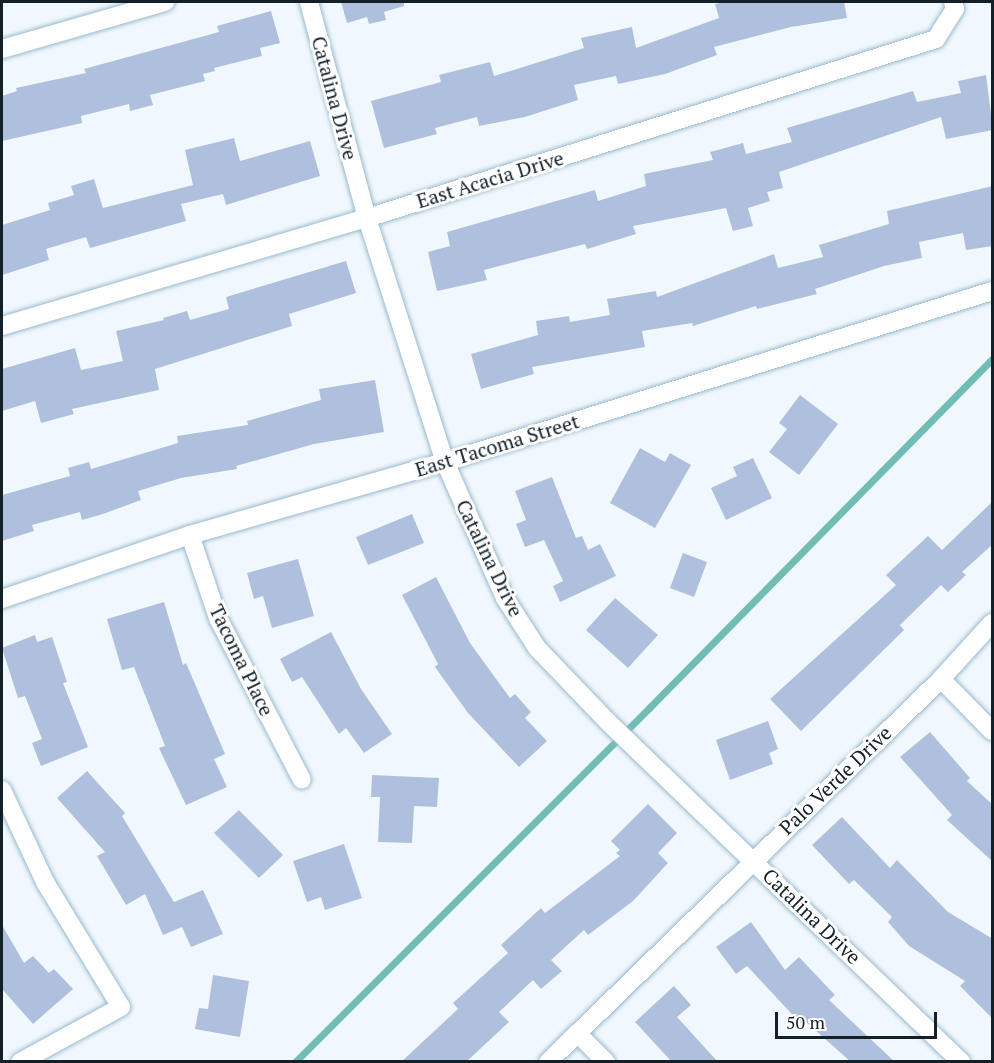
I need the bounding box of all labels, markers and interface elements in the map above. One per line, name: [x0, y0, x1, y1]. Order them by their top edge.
street label: Catalina Drive: [307, 34, 363, 162]
street label: East Acacia Drive: [413, 145, 567, 213]
street label: East Tacoma Street: [412, 409, 582, 481]
street label: Catalina Drive: [451, 496, 529, 620]
street label: Tacoma Place: [205, 600, 279, 720]
street label: Palo Verde Drive: [774, 720, 896, 840]
street label: Catalina Drive: [758, 863, 866, 969]
scale bar: [778, 1000, 940, 1038]
text: 50 m: [786, 1010, 825, 1034]

